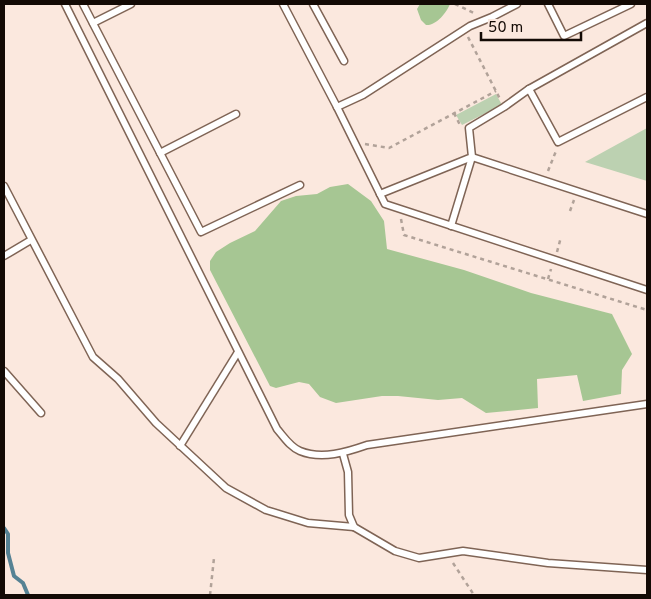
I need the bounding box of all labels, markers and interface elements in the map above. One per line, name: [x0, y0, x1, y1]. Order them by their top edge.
scale bar: [481, 10, 581, 42]
text: 50 m: [488, 19, 523, 38]

